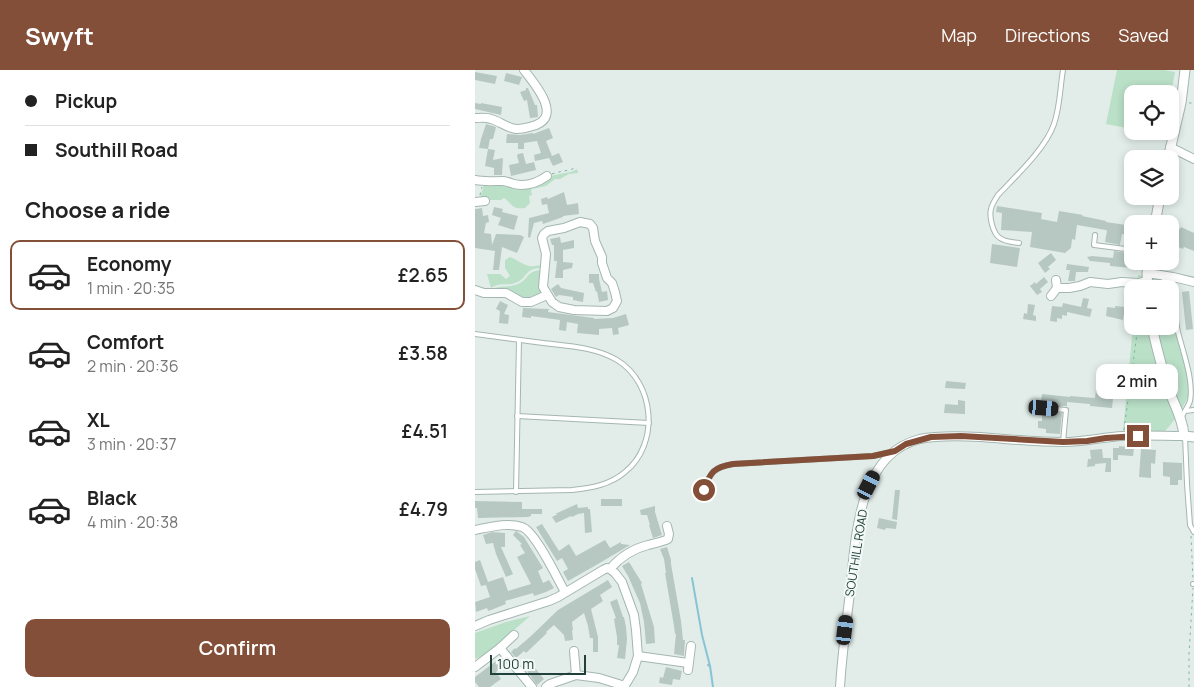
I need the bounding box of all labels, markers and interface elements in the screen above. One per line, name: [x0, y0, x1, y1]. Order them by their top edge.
text: Swyft: [25, 19, 94, 52]
text: Map: [941, 23, 977, 47]
text: Directions: [1005, 23, 1090, 47]
text: Saved: [1118, 23, 1169, 47]
map controls: [1124, 85, 1179, 335]
button: locate: [1124, 85, 1179, 140]
text: Pickup: [55, 88, 117, 114]
text: Southill Road: [55, 137, 178, 163]
button: layers: [1124, 150, 1179, 205]
text: Choose a ride: [25, 195, 170, 225]
button: +: [1124, 215, 1179, 270]
text: Economy: [87, 251, 171, 277]
icon: car: [27, 253, 72, 298]
text: £2.65: [398, 262, 448, 288]
text: 1 min · 20:35: [87, 277, 175, 299]
button: −: [1124, 280, 1179, 335]
text: Comfort: [87, 329, 164, 355]
icon: car: [27, 331, 72, 376]
text: £3.58: [398, 340, 448, 366]
text: 2 min · 20:36: [87, 355, 179, 377]
callout: 2 min: [1097, 364, 1179, 398]
text: 2 min: [1117, 370, 1157, 392]
car: [1028, 399, 1059, 417]
text: XL: [87, 407, 110, 433]
icon: car: [27, 409, 72, 454]
text: £4.51: [402, 418, 448, 444]
route end: [1127, 425, 1149, 447]
text: 3 min · 20:37: [87, 433, 176, 455]
car: [855, 468, 882, 502]
route start: [693, 479, 715, 501]
text: Black: [87, 485, 136, 511]
icon: car: [27, 487, 72, 532]
text: £4.79: [399, 496, 448, 522]
street label: SOUTHILL ROAD: [841, 508, 871, 598]
text: 4 min · 20:38: [87, 511, 178, 533]
car: [835, 614, 854, 646]
button: Confirm: [25, 619, 450, 677]
scale bar: [490, 652, 586, 675]
text: 100 m: [497, 654, 534, 673]

